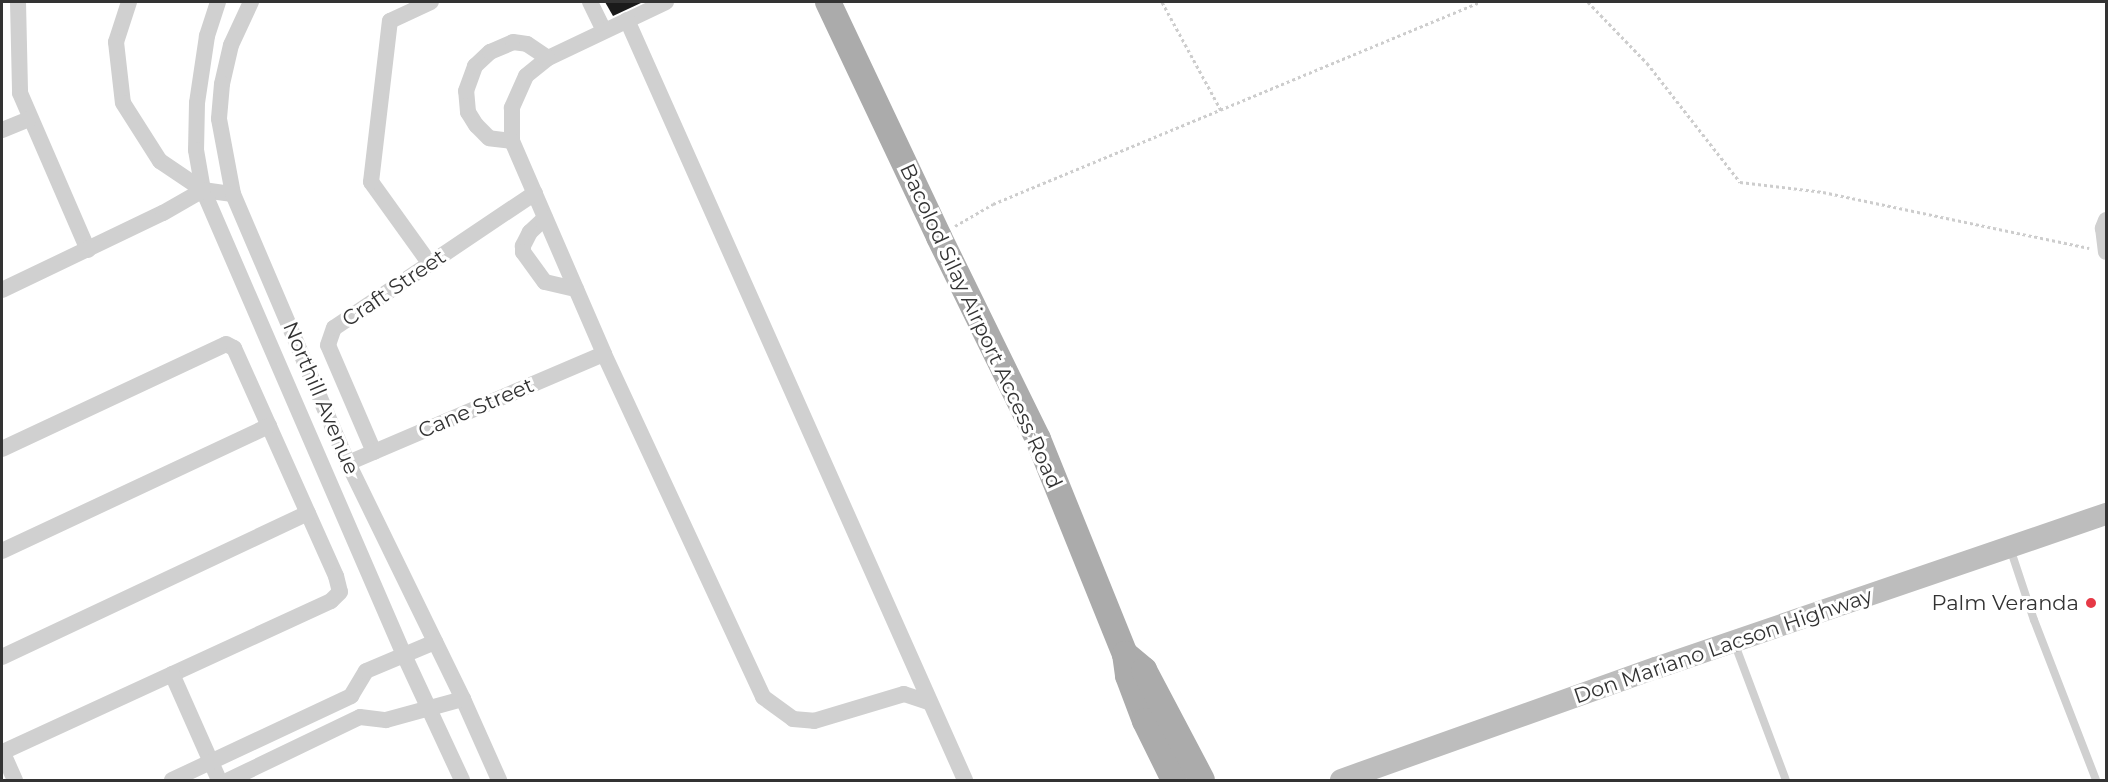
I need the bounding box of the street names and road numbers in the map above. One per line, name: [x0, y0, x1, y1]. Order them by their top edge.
street label: Bacolod Silay Airport Access Road: [894, 160, 1068, 492]
street label: Craft Street: [337, 244, 451, 332]
street label: Northill Avenue: [277, 318, 365, 478]
street label: Cane Street: [414, 372, 538, 444]
street label: Don Mariano Lacson Highway: [1570, 583, 1876, 709]

